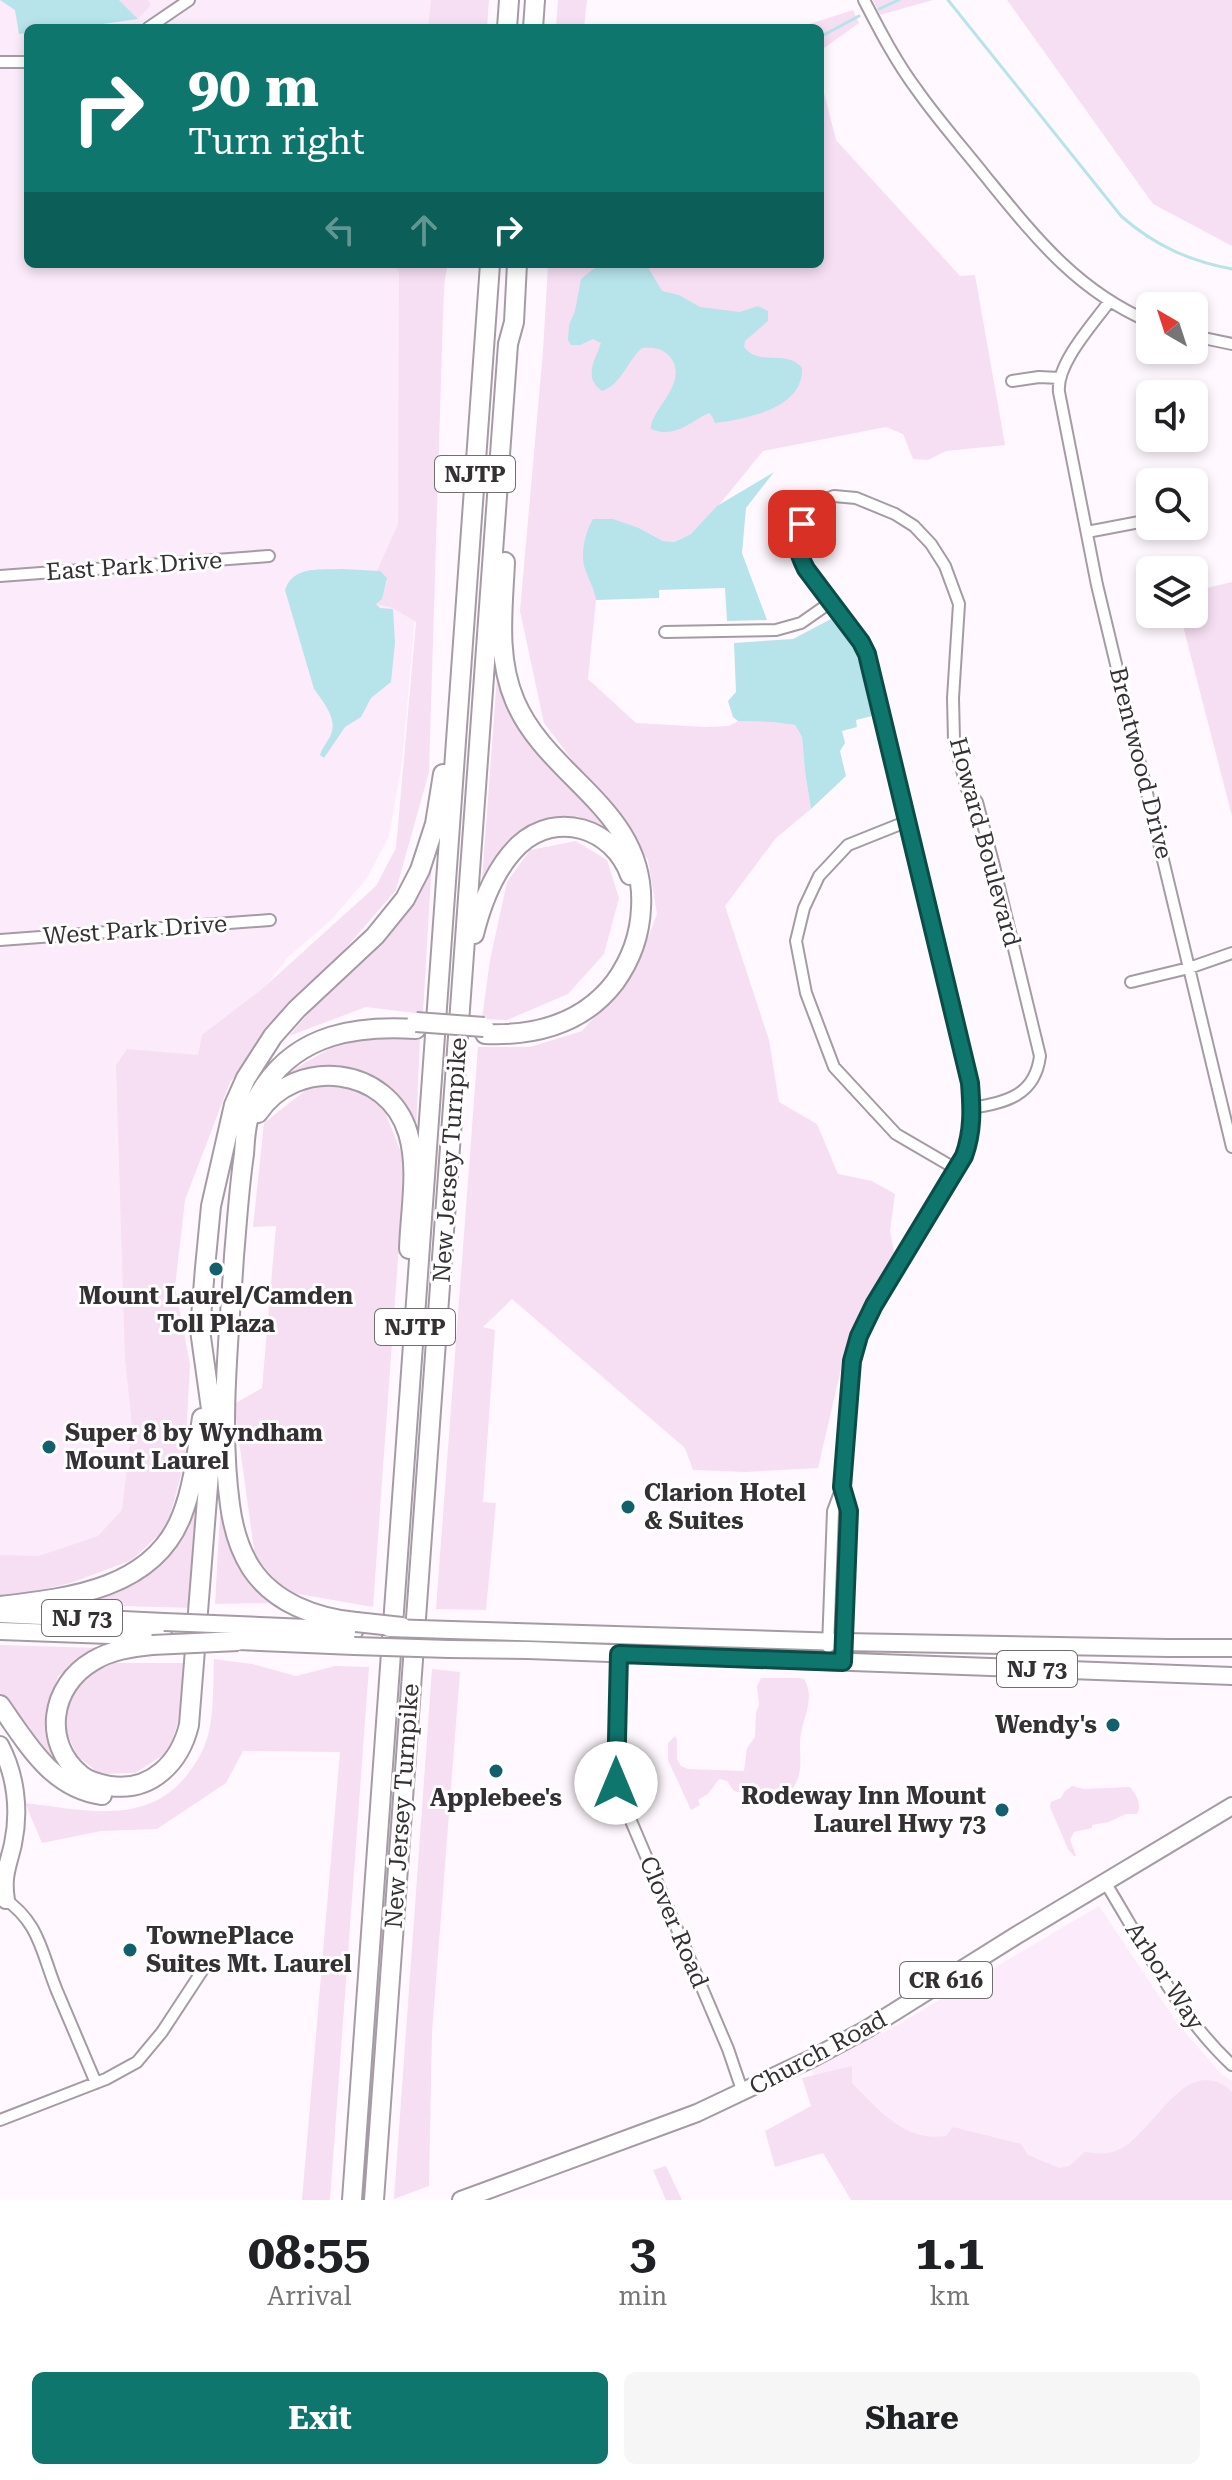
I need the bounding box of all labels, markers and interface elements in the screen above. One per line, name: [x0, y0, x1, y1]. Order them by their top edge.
text: 90 m: [188, 54, 319, 120]
icon: right: [56, 56, 160, 160]
text: Turn right: [188, 121, 365, 163]
icon: left: [318, 208, 362, 252]
icon: ahead: [402, 208, 446, 252]
icon: right: [486, 208, 530, 252]
north arrow: [1136, 292, 1208, 364]
map controls: [1136, 292, 1208, 628]
button: sound: [1136, 380, 1208, 452]
road number: NJTP: [435, 456, 515, 492]
button: search: [1136, 468, 1208, 540]
pin: [768, 490, 836, 558]
icon: arrive: [780, 502, 824, 546]
street label: East Park Drive: [45, 546, 223, 586]
button: layers: [1136, 556, 1208, 628]
street label: Brentwood Drive: [1104, 664, 1178, 862]
street label: Howard Boulevard: [944, 734, 1026, 950]
street label: West Park Drive: [42, 910, 228, 950]
street label: New Jersey Turnpike: [427, 1036, 473, 1284]
marker: Mount Laurel/Camden Toll Plaza: [207, 1260, 225, 1278]
place label: Mount Laurel/Camden Toll Plaza: [79, 1282, 353, 1338]
road number: NJTP: [375, 1309, 455, 1345]
place label: Super 8 by Wyndham Mount Laurel: [65, 1419, 323, 1475]
marker: Super 8 by Wyndham Mount Laurel: [40, 1438, 58, 1456]
place label: Clarion Hotel & Suites: [644, 1479, 806, 1535]
marker: Clarion Hotel & Suites: [619, 1498, 637, 1516]
road number: NJ 73: [42, 1600, 122, 1636]
road number: NJ 73: [997, 1651, 1077, 1687]
street label: New Jersey Turnpike: [379, 1682, 425, 1930]
place label: Wendy's: [995, 1711, 1097, 1739]
marker: Wendy's: [1104, 1716, 1122, 1734]
position arrow: [574, 1741, 658, 1825]
marker: Applebee's: [487, 1762, 505, 1780]
place label: Rodeway Inn Mount Laurel Hwy 73: [741, 1782, 986, 1838]
place label: Applebee's: [430, 1784, 562, 1812]
marker: Rodeway Inn Mount Laurel Hwy 73: [993, 1801, 1011, 1819]
street label: Clover Road: [634, 1852, 714, 1992]
street label: Arbor Way: [1120, 1917, 1211, 2036]
place label: TownePlace Suites Mt. Laurel: [146, 1922, 352, 1978]
marker: TownePlace Suites Mt. Laurel: [121, 1941, 139, 1959]
road number: CR 616: [900, 1962, 992, 1998]
street label: Church Road: [745, 2005, 891, 2101]
text: 08:55: [248, 2225, 371, 2281]
text: 3: [629, 2225, 656, 2281]
text: 1.1: [915, 2225, 984, 2281]
text: Arrival: [267, 2281, 351, 2311]
text: min: [618, 2281, 667, 2311]
text: km: [930, 2281, 970, 2311]
button: Exit: [32, 2372, 608, 2464]
button: Share: [624, 2372, 1200, 2464]

